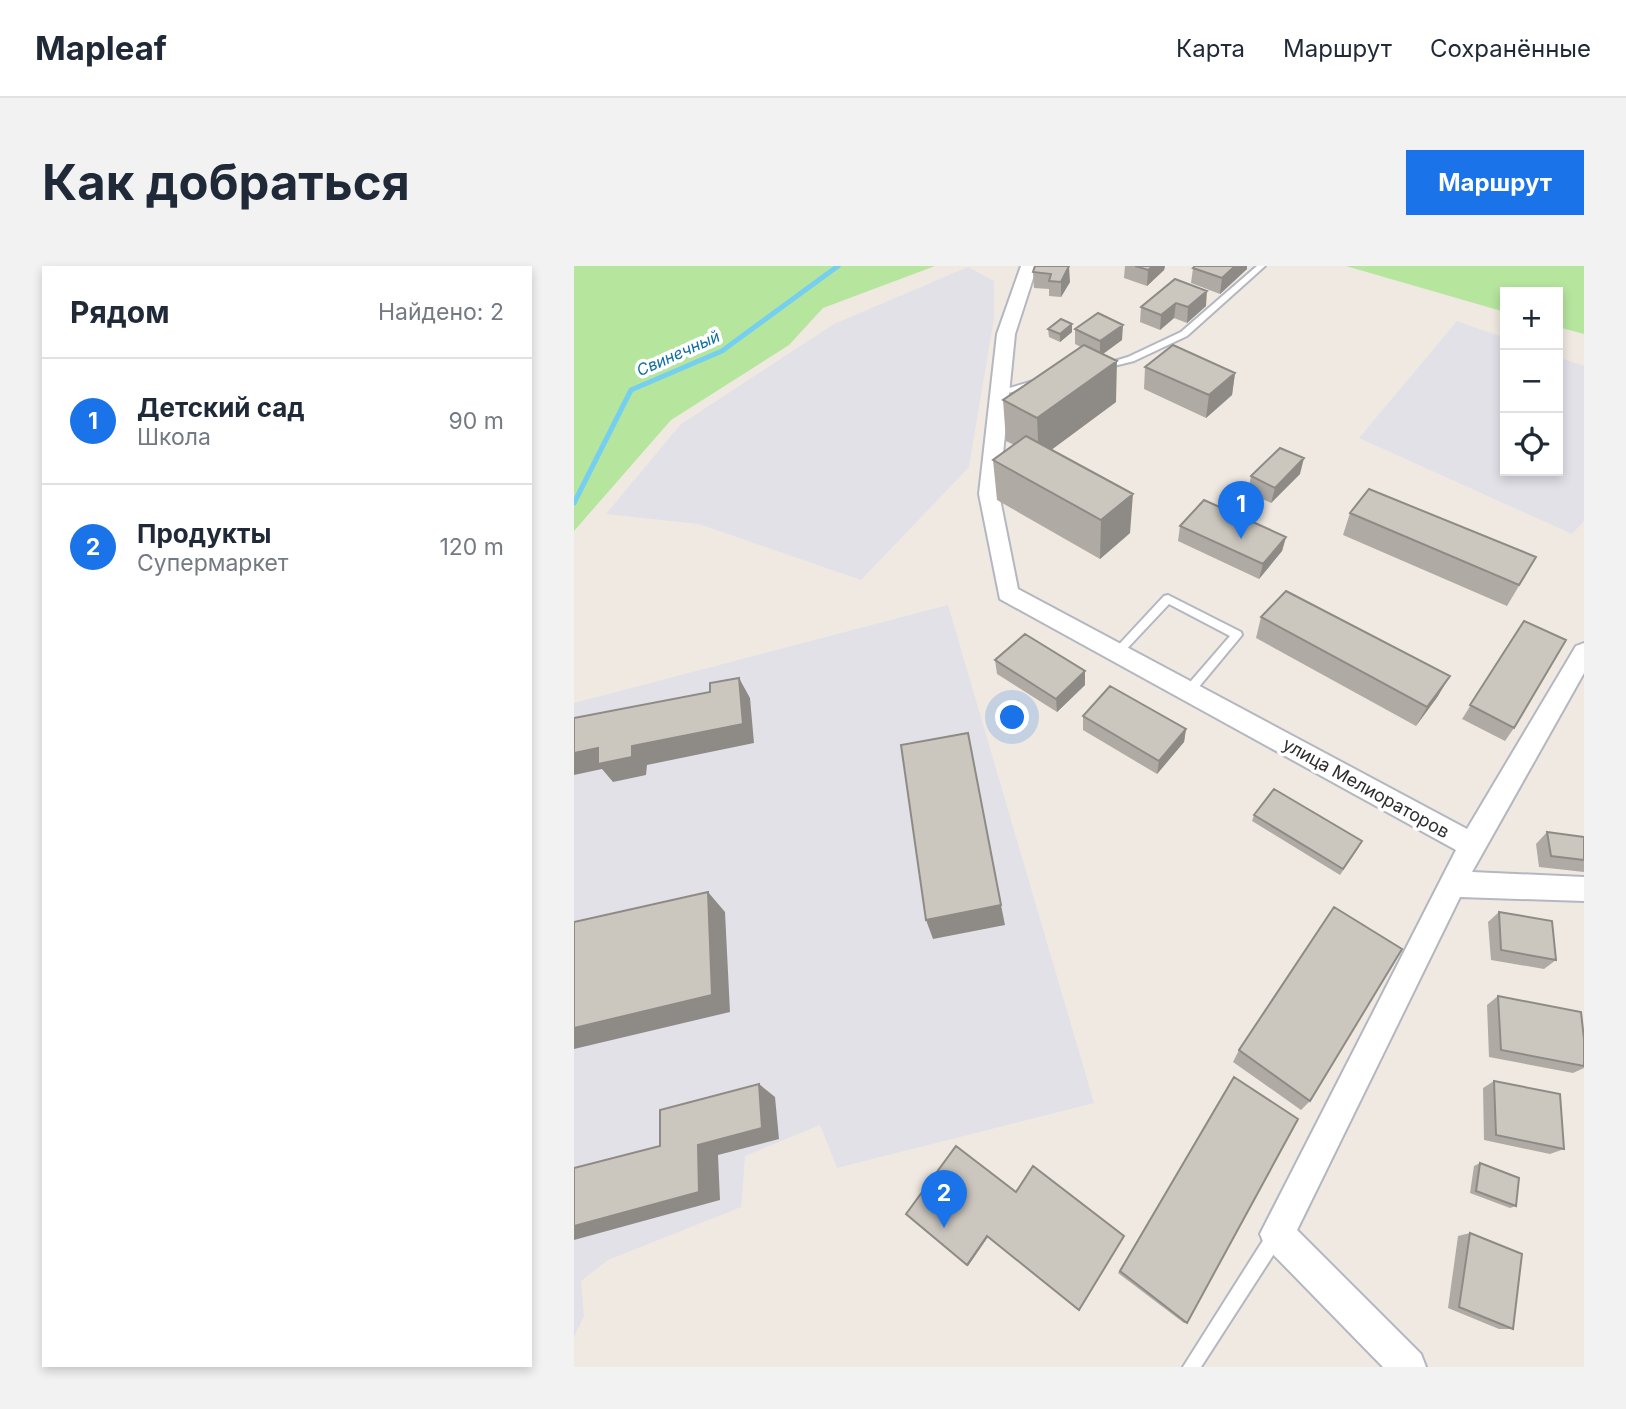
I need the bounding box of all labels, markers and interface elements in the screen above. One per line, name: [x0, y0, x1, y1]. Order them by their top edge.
text: Mapleaf: [35, 28, 167, 68]
text: Карта: [1176, 34, 1245, 63]
text: Маршрут: [1283, 34, 1392, 63]
text: Сохранённые: [1430, 34, 1591, 63]
button: Маршрут: [1406, 150, 1584, 215]
text: Как добраться: [42, 153, 410, 212]
map controls: [1500, 287, 1563, 476]
button: +: [1500, 287, 1563, 350]
text: Рядом: [70, 294, 170, 330]
text: Найдено: 2: [378, 298, 504, 326]
water label: Свинечный: [633, 326, 723, 380]
button: −: [1500, 350, 1563, 413]
text: Детский сад: [137, 392, 305, 423]
text: 1: [88, 407, 98, 435]
text: 90 m: [449, 407, 504, 435]
button: locate: [1500, 413, 1563, 476]
text: Школа: [137, 423, 211, 451]
pin: 1: [1218, 481, 1264, 539]
text: Продукты: [137, 518, 271, 549]
text: 2: [86, 533, 100, 561]
text: 120 m: [439, 533, 504, 561]
text: Супермаркет: [137, 549, 289, 577]
your location: [995, 700, 1029, 734]
street label: улица Мелиораторов: [1279, 733, 1453, 842]
pin: 2: [921, 1170, 967, 1228]

